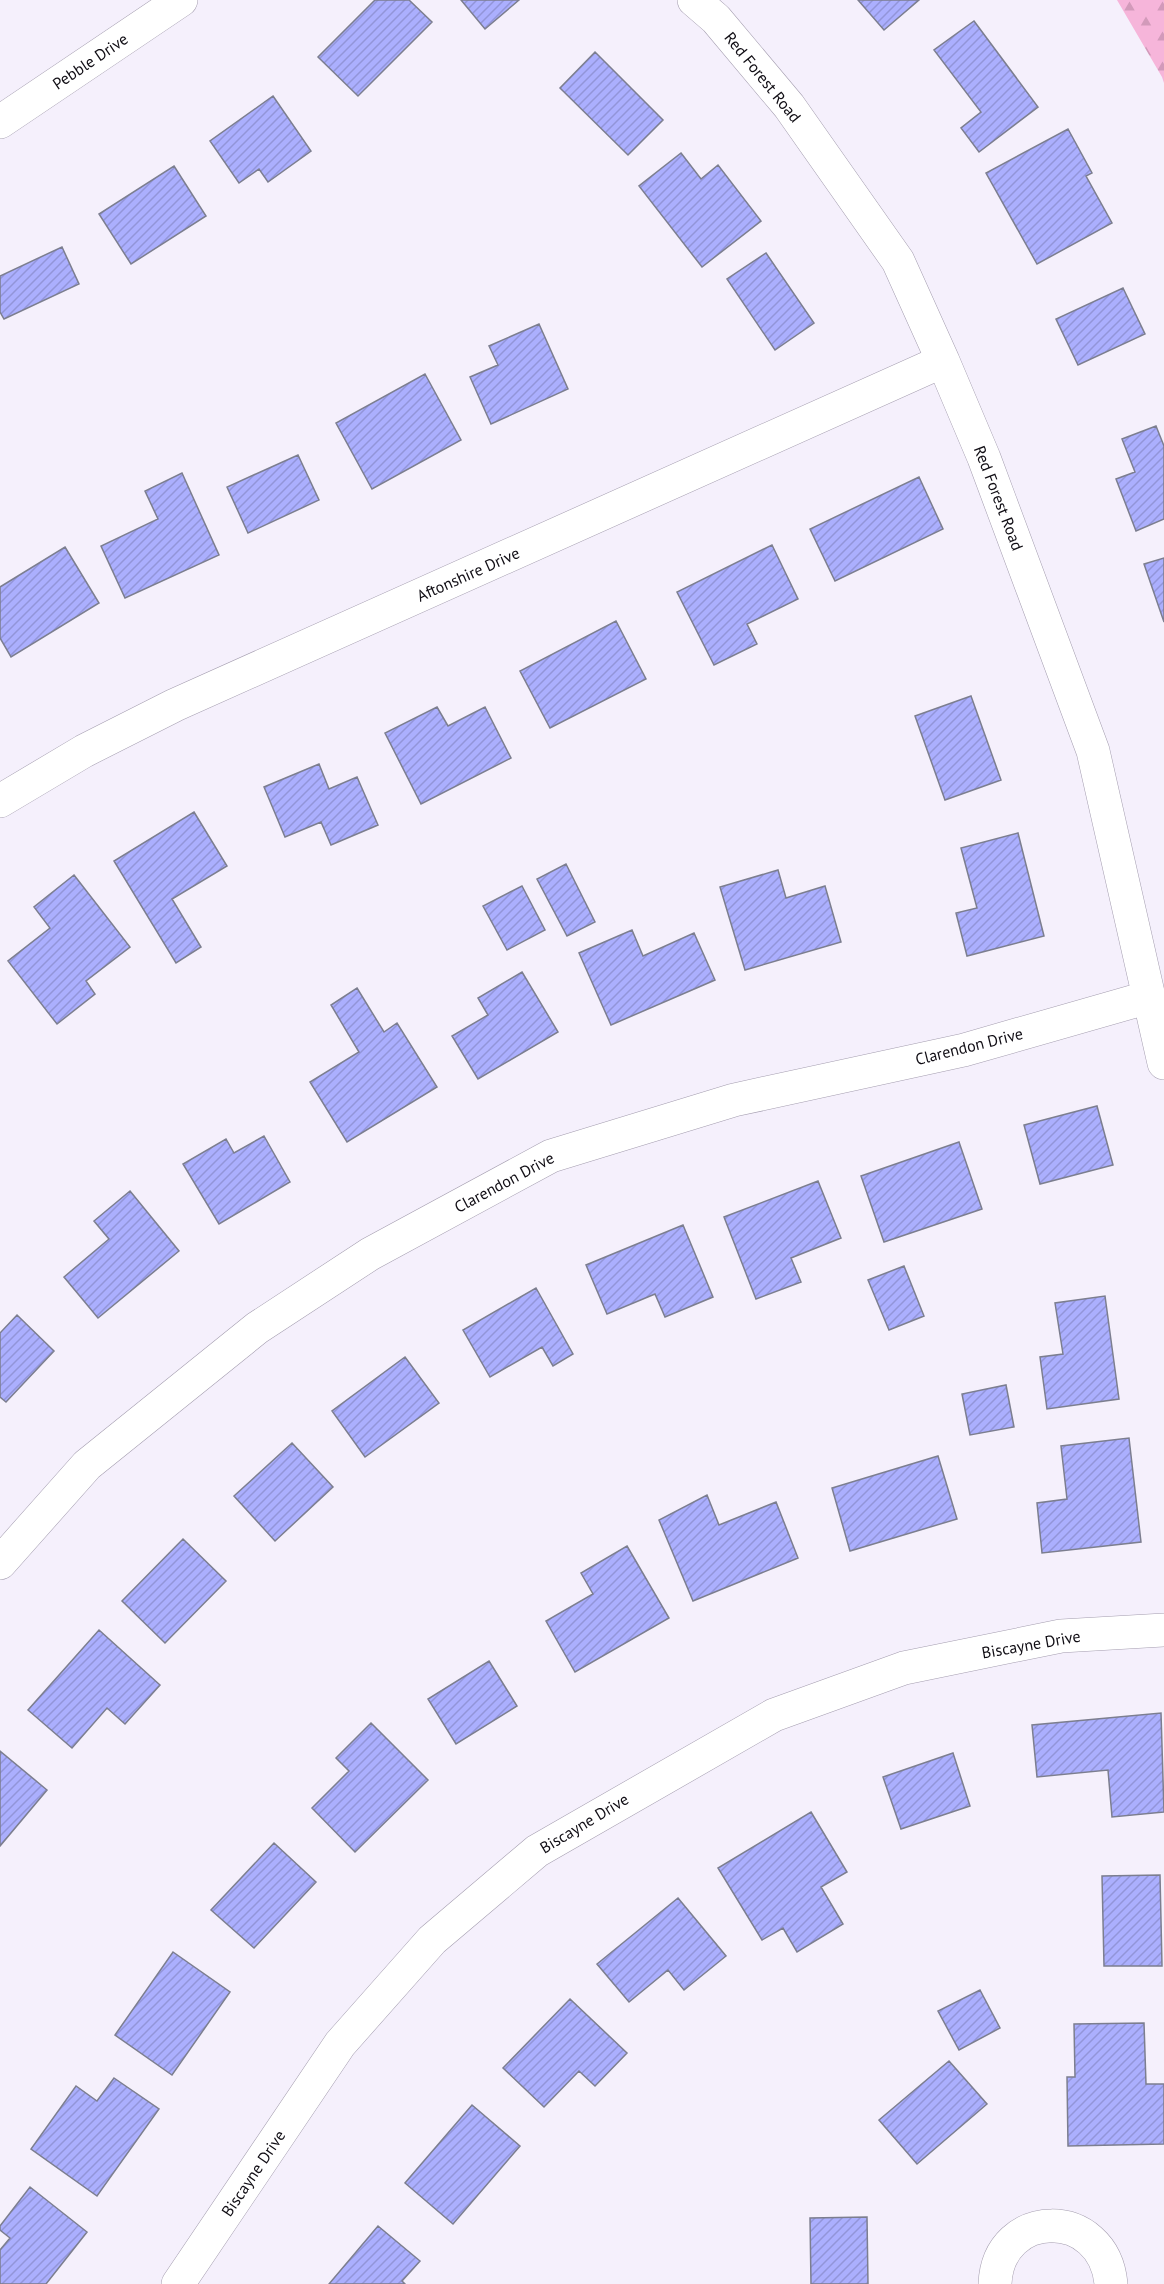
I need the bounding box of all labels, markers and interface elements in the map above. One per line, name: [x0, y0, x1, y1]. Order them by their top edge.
street label: Pebble Drive: [48, 28, 132, 94]
street label: Red Forest Road: [720, 28, 806, 126]
street label: Red Forest Road: [970, 443, 1028, 553]
street label: Aftonshire Drive: [414, 542, 522, 606]
street label: Clarendon Drive: [913, 1023, 1025, 1069]
street label: Clarendon Drive: [451, 1147, 557, 1217]
street label: Biscayne Drive: [980, 1625, 1082, 1663]
street label: Biscayne Drive: [536, 1789, 632, 1857]
street label: Biscayne Drive: [217, 2126, 289, 2220]

